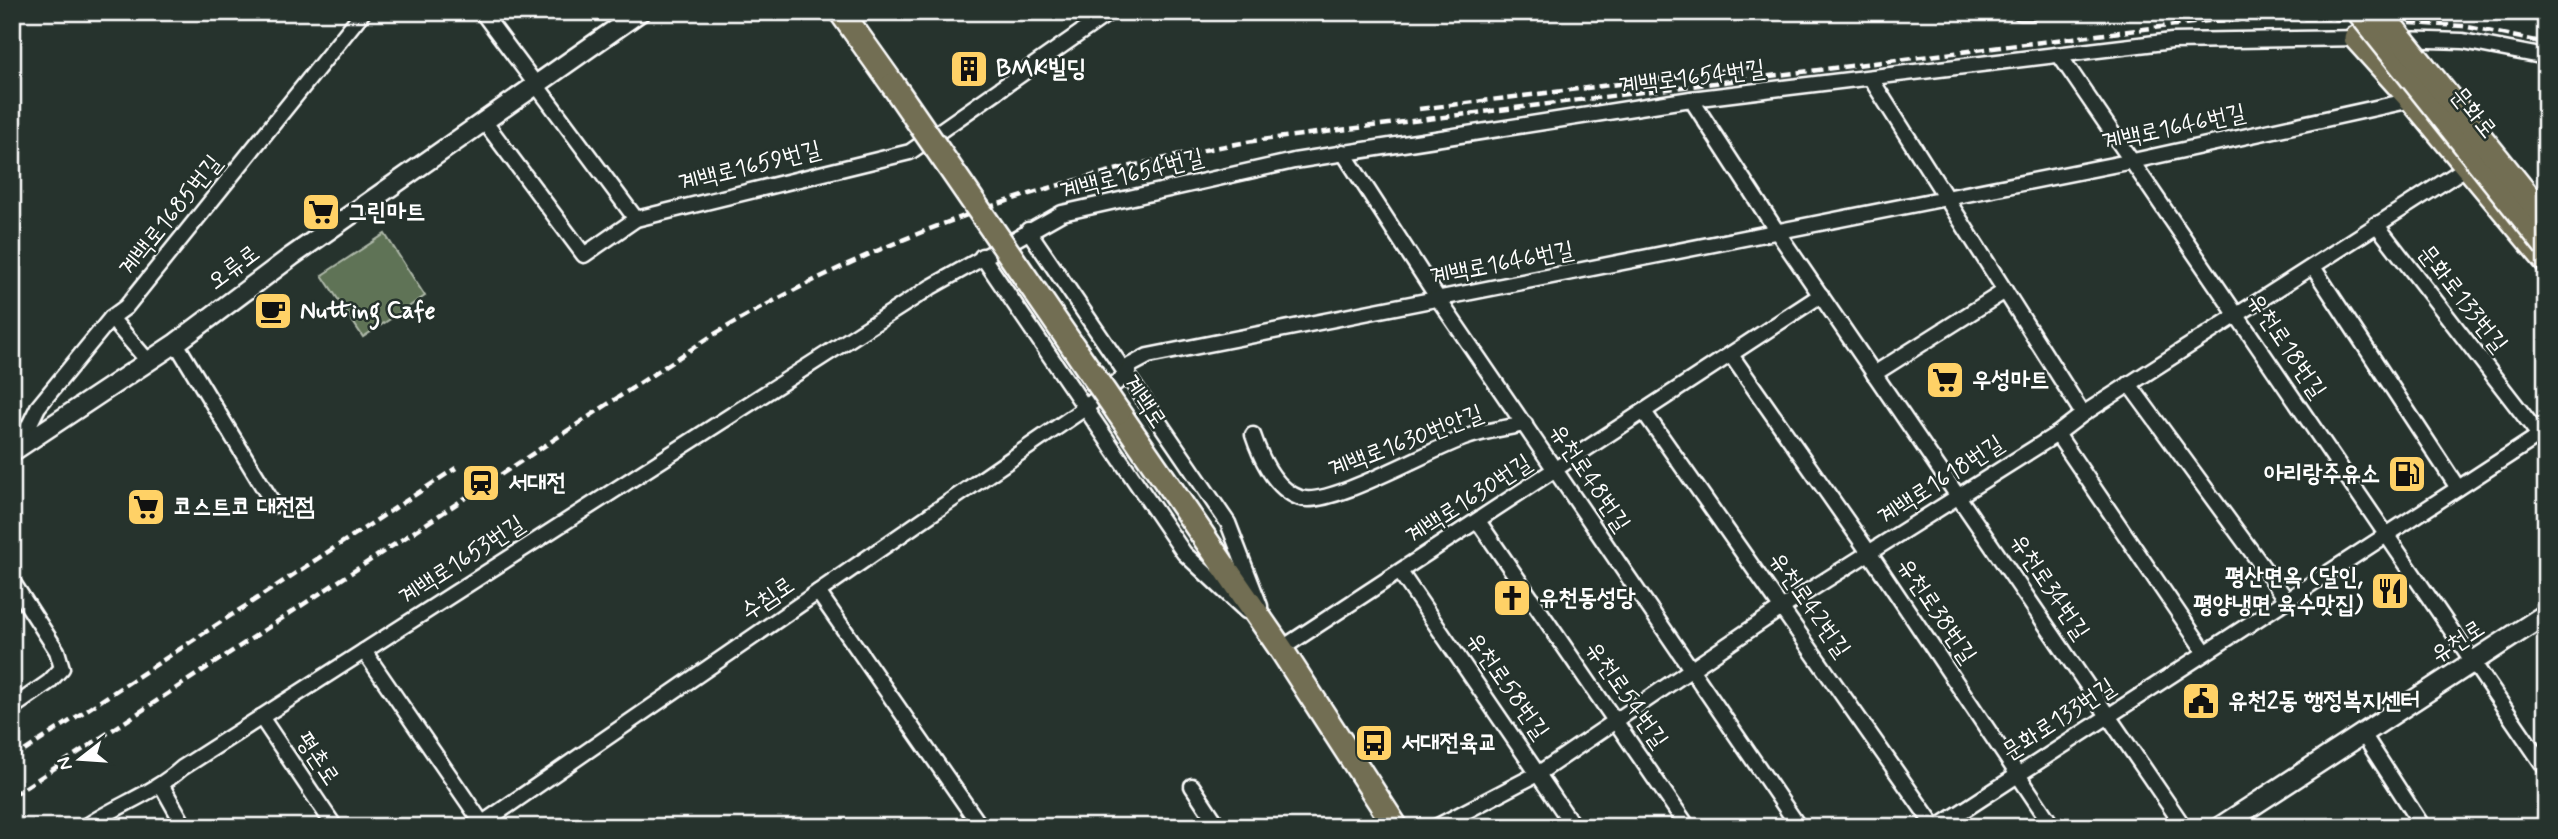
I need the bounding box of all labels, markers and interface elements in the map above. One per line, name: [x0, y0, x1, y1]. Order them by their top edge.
building icon: BMK빌딩: [948, 48, 990, 90]
place label: BMK빌딩: [996, 54, 1086, 85]
street label: 계백로1654번길: [1617, 54, 1767, 102]
street label: 문화로: [2443, 81, 2503, 145]
street label: 계백로1646번길: [2099, 98, 2249, 158]
street label: 계백로1659번길: [676, 134, 824, 200]
street label: 계백로1654번길: [1057, 142, 1207, 208]
street label: 계백로1685번길: [113, 149, 229, 283]
supermarket icon: 그린마트: [300, 191, 342, 233]
place label: 그린마트: [348, 197, 425, 228]
street label: 계백로1646번길: [1427, 235, 1577, 293]
street label: 오류로: [202, 238, 266, 298]
street label: 문화로133번길: [2410, 239, 2514, 359]
street label: 유천로18번길: [2239, 287, 2333, 405]
cafe icon: Nutting Cafe: [252, 290, 294, 332]
place label: Nutting Cafe: [300, 296, 436, 330]
supermarket icon: 우성마트: [1924, 359, 1966, 401]
place label: 우성마트: [1972, 365, 2049, 396]
street label: 계백로: [1115, 369, 1173, 435]
street label: 계백로1630번안길: [1324, 398, 1488, 486]
street label: 유천로48번길: [1541, 418, 1637, 538]
street label: 계백로1618번길: [1872, 429, 2010, 533]
street label: 계백로1630번길: [1400, 448, 1538, 552]
fuel station icon: 아리랑주유소: [2386, 453, 2428, 495]
place label: 아리랑주유소: [2264, 459, 2380, 490]
station icon: 서대전: [460, 462, 502, 504]
place label: 서대전: [508, 468, 566, 499]
supermarket icon: 코스트코 대전점: [125, 486, 167, 528]
place label: 코스트코 대전점: [173, 492, 315, 523]
street label: 계백로1653번길: [393, 509, 531, 613]
street label: 유천로34번길: [2002, 528, 2096, 646]
street label: 유천로42번길: [1761, 546, 1857, 664]
street label: 유천로38번길: [1889, 552, 1983, 670]
place label: 평산면옥 (달인, 평양냉면 육수맛집): [2193, 562, 2364, 621]
street label: 수침로: [735, 570, 801, 628]
restaurant icon: 평산면옥 (달인, 평양냉면 육수맛집): [2369, 570, 2411, 612]
church icon: 유천동성당: [1491, 577, 1533, 619]
place label: 유천동성당: [1539, 583, 1636, 614]
street label: 유천로: [2425, 613, 2491, 671]
street label: 유천로58번길: [1459, 626, 1555, 746]
street label: 유천로54번길: [1578, 635, 1674, 755]
street label: 문화로133번길: [1996, 672, 2122, 768]
public building icon: 유천2동 행정복지센터: [2180, 680, 2222, 722]
place label: 유천2동 행정복지센터: [2228, 686, 2420, 717]
bus stop icon: 서대전육교: [1353, 722, 1395, 764]
north arrow: [46, 724, 116, 794]
street label: 평촌로: [288, 726, 346, 792]
place label: 서대전육교: [1401, 728, 1498, 759]
text: N: [51, 754, 79, 773]

